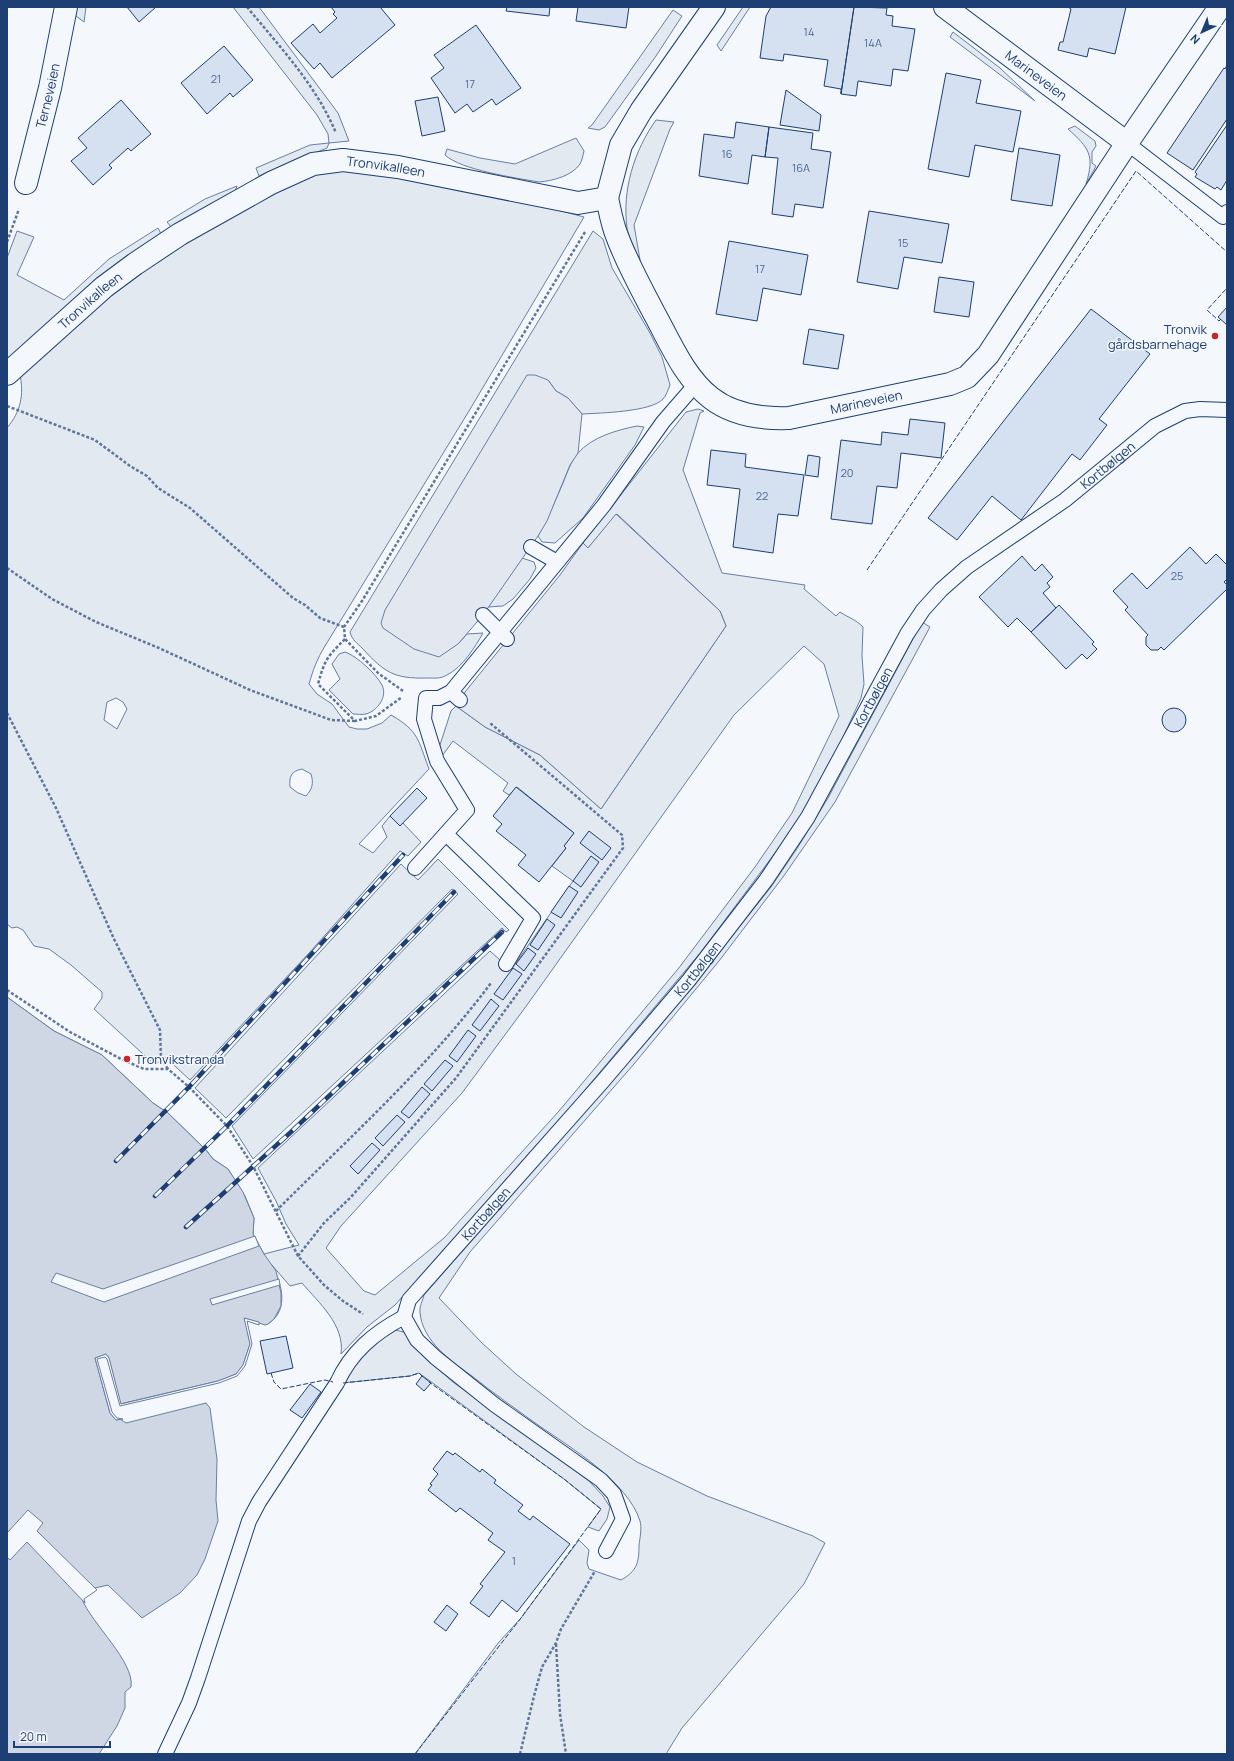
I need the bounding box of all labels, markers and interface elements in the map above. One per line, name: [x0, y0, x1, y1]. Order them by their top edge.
north arrow: [1182, 12, 1222, 52]
house number: 14: [804, 24, 814, 39]
text: N: [1187, 31, 1203, 48]
house number: 14A: [864, 35, 882, 50]
street label: Marineveien: [1002, 46, 1071, 104]
street label: Terneveien: [31, 62, 64, 130]
house number: 21: [211, 71, 221, 86]
house number: 17: [465, 76, 475, 91]
house number: 16: [721, 146, 733, 161]
street label: Tronvikalleen: [346, 152, 427, 181]
house number: 16A: [792, 160, 810, 175]
house number: 15: [898, 235, 908, 250]
house number: 17: [755, 261, 765, 276]
street label: Tronvikalleen: [54, 268, 126, 333]
place label: Tronvik gårdsbarnehage: [1108, 320, 1208, 353]
marker: Tronvik gårdsbarnehage: [1210, 331, 1220, 341]
street label: Marineveien: [829, 385, 904, 418]
street label: Kortbølgen: [1076, 437, 1139, 493]
house number: 20: [841, 465, 853, 480]
house number: 22: [756, 488, 768, 503]
house number: 25: [1171, 568, 1183, 583]
street label: Kortbølgen: [849, 664, 897, 730]
street label: Kortbølgen: [670, 937, 725, 1000]
place label: Tronvikstranda: [135, 1050, 224, 1068]
marker: Tronvikstranda: [122, 1054, 132, 1064]
street label: Kortbølgen: [457, 1183, 514, 1244]
house number: 1: [512, 1553, 516, 1568]
scale bar: [14, 1723, 110, 1749]
text: 20 m: [20, 1728, 47, 1745]

